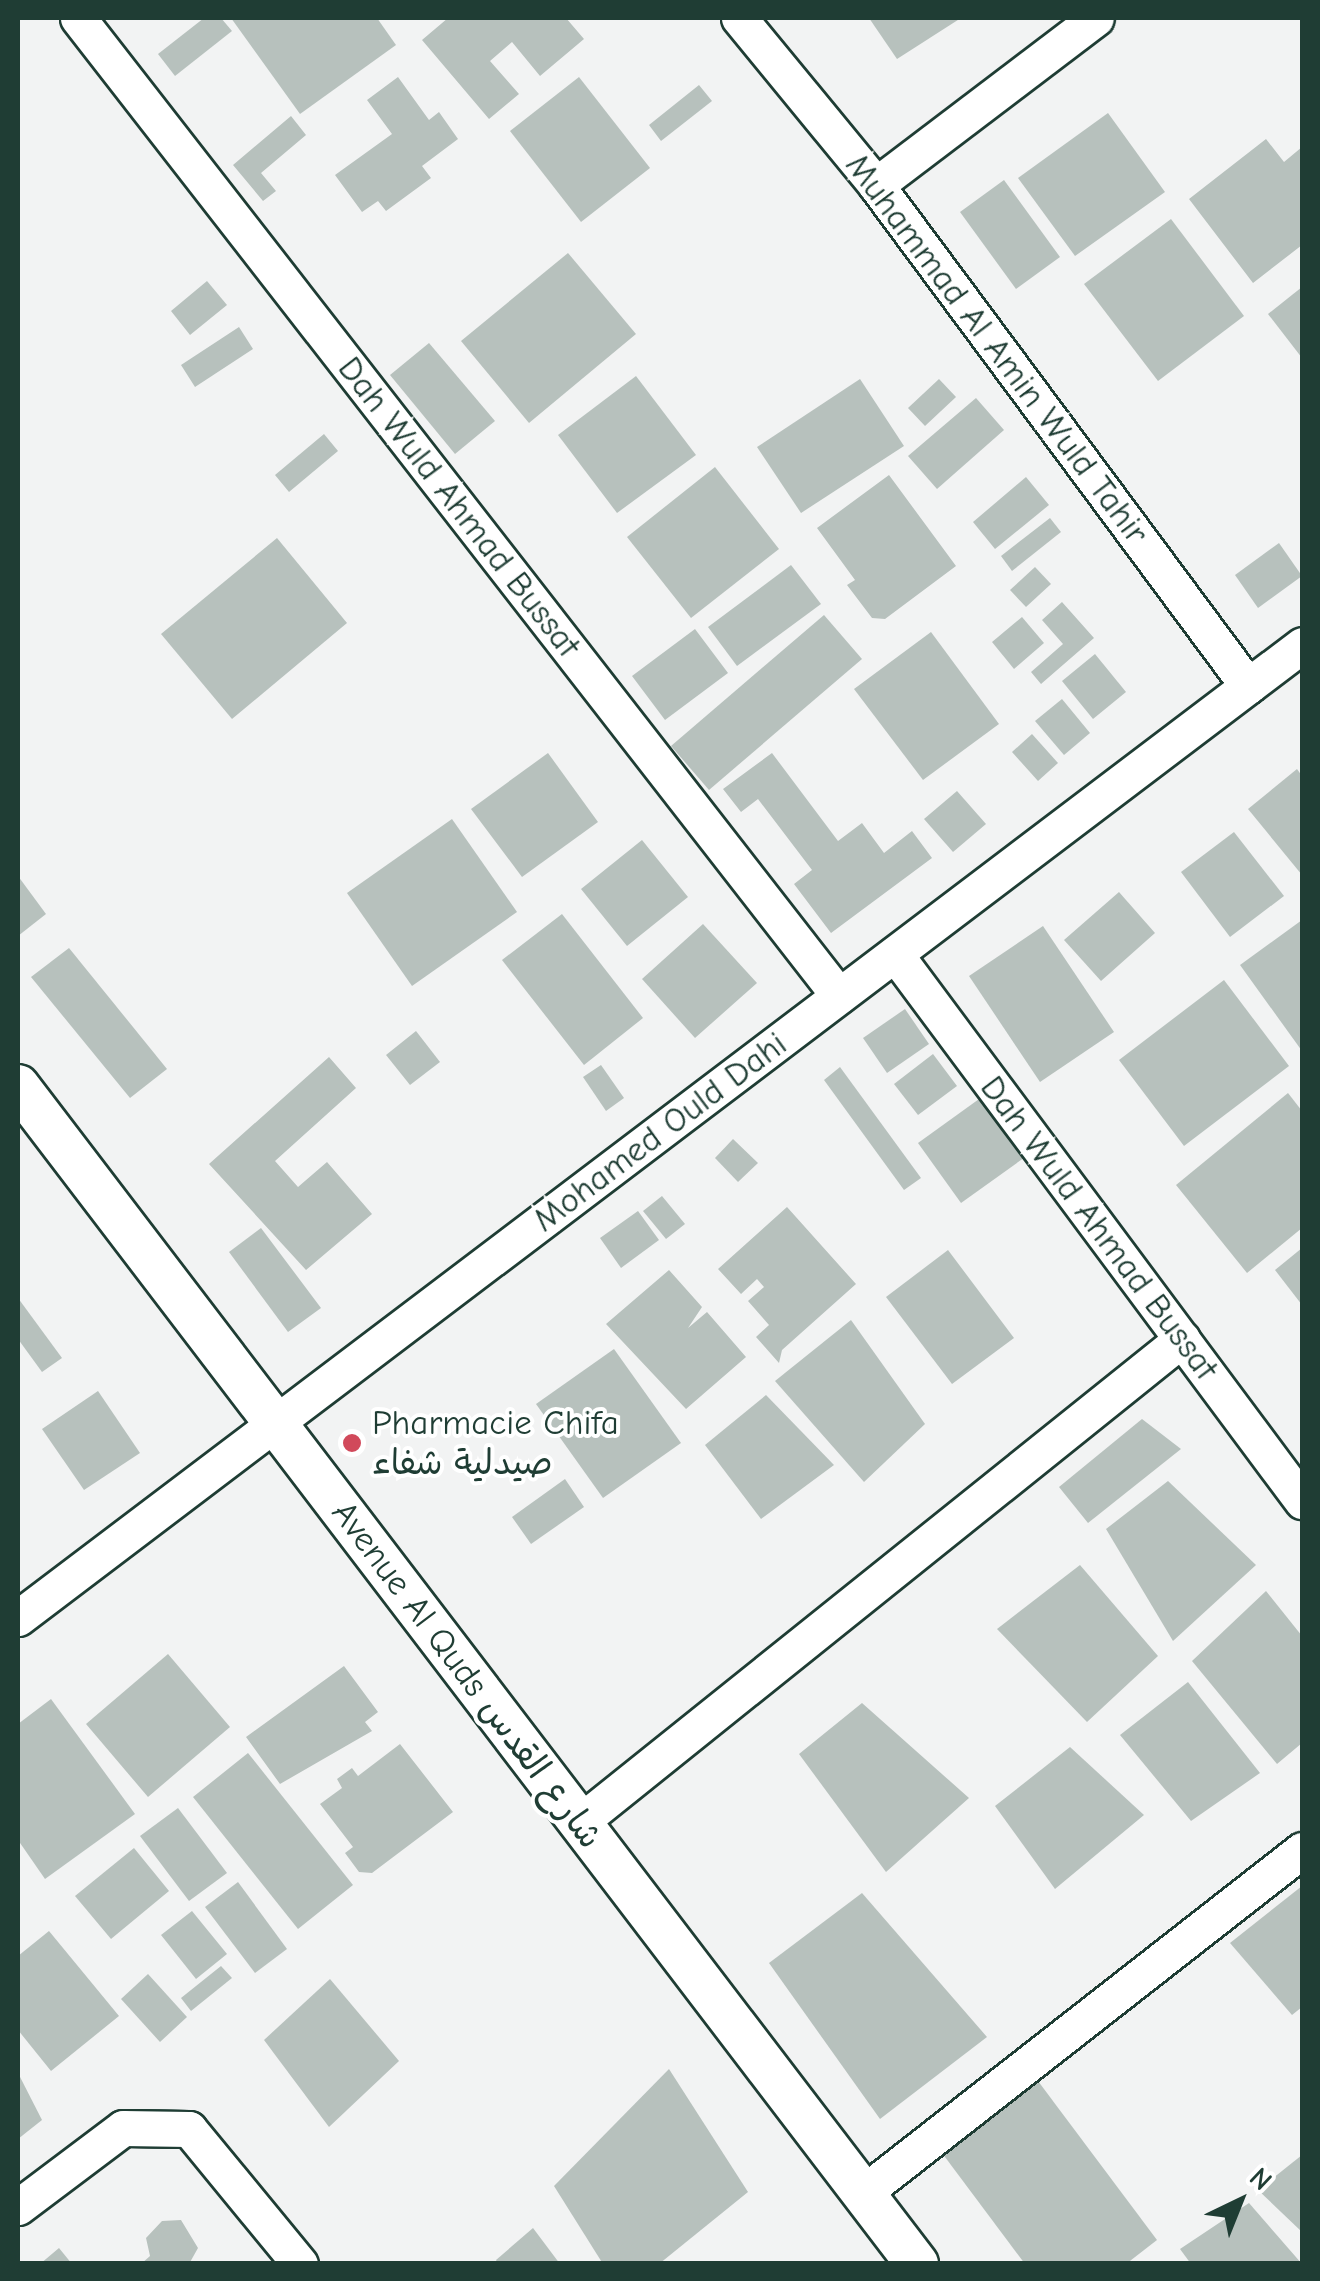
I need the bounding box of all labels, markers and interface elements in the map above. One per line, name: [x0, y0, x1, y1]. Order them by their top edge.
street label: Muhammad Al Amin Wuld Tahir: [836, 145, 1158, 553]
street label: Dah Wuld Ahmad Bussat: [329, 348, 589, 666]
street label: Mohamed Ould Dahi: [525, 1023, 795, 1241]
street label: Dah Wuld Ahmad Bussat: [971, 1068, 1227, 1388]
place label: Pharmacie Chifa صيدلية شفاء: [372, 1402, 619, 1484]
marker: Pharmacie Chifa صيدلية شفاء: [341, 1432, 363, 1454]
street label: Avenue Al Quds شارع القدس: [323, 1493, 611, 1857]
north arrow: [1190, 2151, 1290, 2251]
text: N: [1243, 2161, 1278, 2197]

